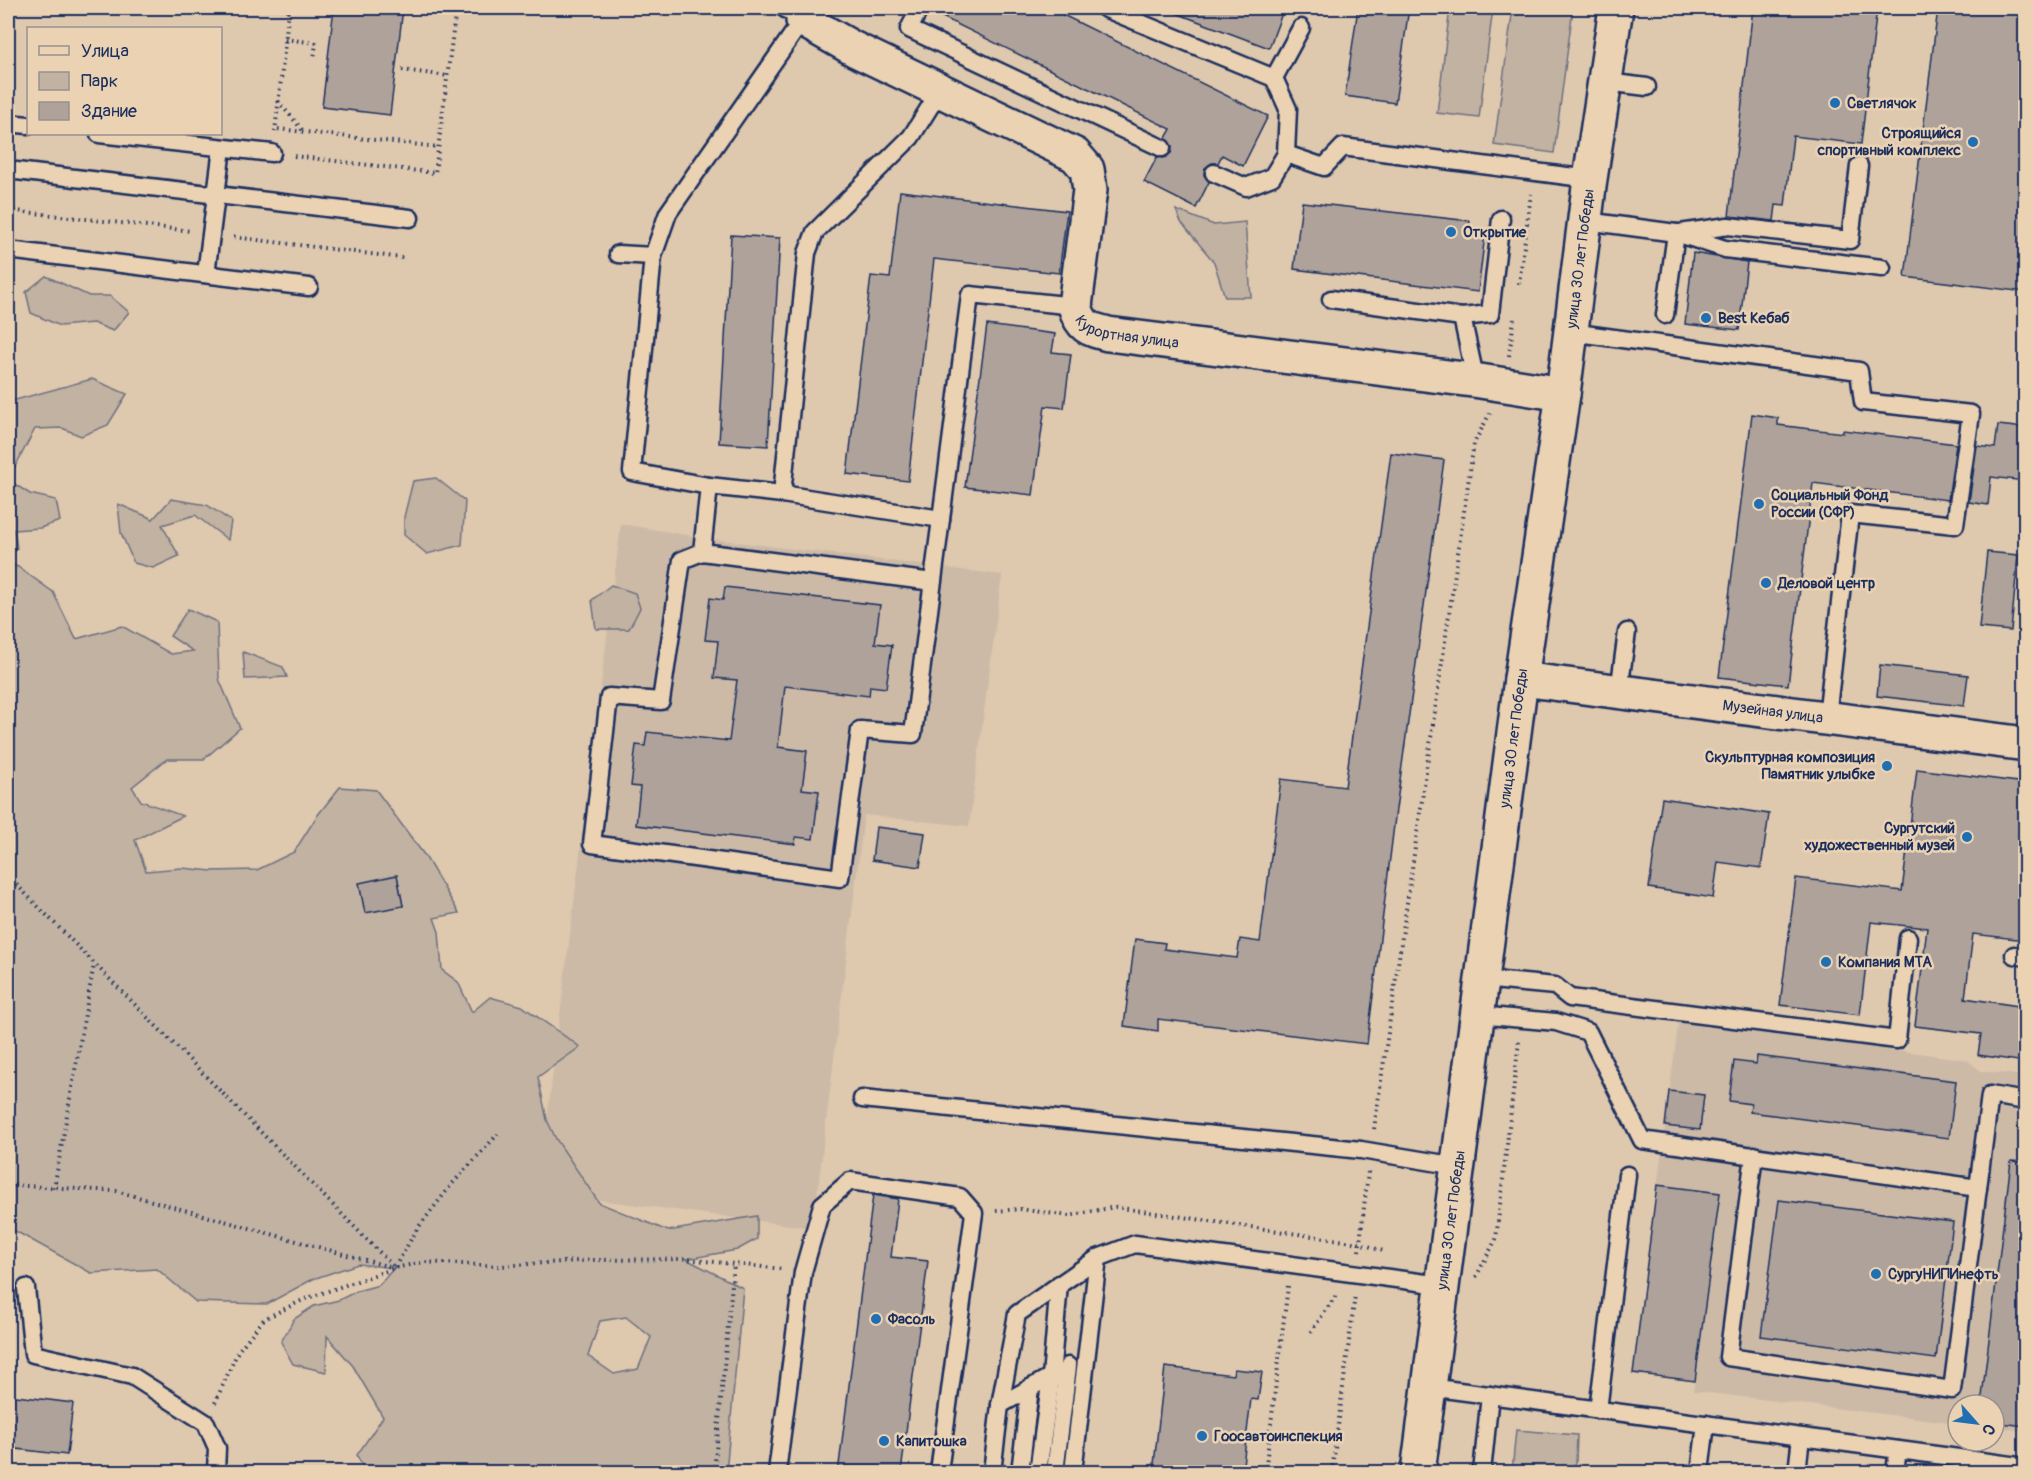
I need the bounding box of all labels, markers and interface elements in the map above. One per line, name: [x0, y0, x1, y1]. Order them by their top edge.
legend: [27, 27, 222, 135]
text: Улица: [81, 40, 129, 63]
text: Парк: [81, 70, 118, 93]
place label: Светлячок: [1847, 94, 1917, 113]
marker: Светлячок: [1828, 96, 1842, 110]
text: Здание: [81, 100, 137, 123]
place label: Строящийся спортивный комплекс: [1816, 124, 1961, 160]
marker: Строящийся спортивный комплекс: [1966, 135, 1980, 149]
street label: улица 30 лет Победы: [1562, 188, 1598, 331]
place label: Открытие: [1463, 223, 1527, 242]
marker: Открытие: [1444, 225, 1458, 239]
place label: Best Кебаб: [1718, 309, 1790, 328]
street label: Курортная улица: [1071, 311, 1180, 352]
marker: Best Кебаб: [1699, 311, 1713, 325]
place label: Социальный Фонд России (СФР): [1771, 486, 1889, 522]
marker: Социальный Фонд России (СФР): [1752, 497, 1766, 511]
place label: Деловой центр: [1777, 574, 1875, 593]
marker: Деловой центр: [1759, 576, 1773, 590]
street label: улица 30 лет Победы: [1495, 667, 1532, 810]
street label: Музейная улица: [1721, 696, 1824, 727]
place label: Скульптурная композиция Памятник улыбке: [1705, 748, 1876, 784]
marker: Скульптурная композиция Памятник улыбке: [1880, 759, 1894, 773]
place label: Сургутский художественный музей: [1803, 819, 1955, 855]
marker: Сургутский художественный музей: [1960, 830, 1974, 844]
place label: Компания MTA: [1838, 953, 1932, 972]
marker: Компания MTA: [1819, 955, 1833, 969]
street label: улица 30 лет Победы: [1432, 1149, 1469, 1292]
place label: СургуНИПИнефть: [1888, 1265, 1999, 1284]
marker: СургуНИПИнефть: [1869, 1267, 1883, 1281]
place label: Фасоль: [887, 1310, 936, 1329]
marker: Фасоль: [869, 1312, 883, 1326]
north arrow: [1946, 1393, 2006, 1453]
text: С: [1977, 1421, 2000, 1439]
place label: Гоосавтоинспекция: [1214, 1427, 1343, 1446]
marker: Гоосавтоинспекция: [1195, 1429, 1209, 1443]
place label: Капитошка: [896, 1432, 967, 1451]
marker: Капитошка: [877, 1434, 891, 1448]

